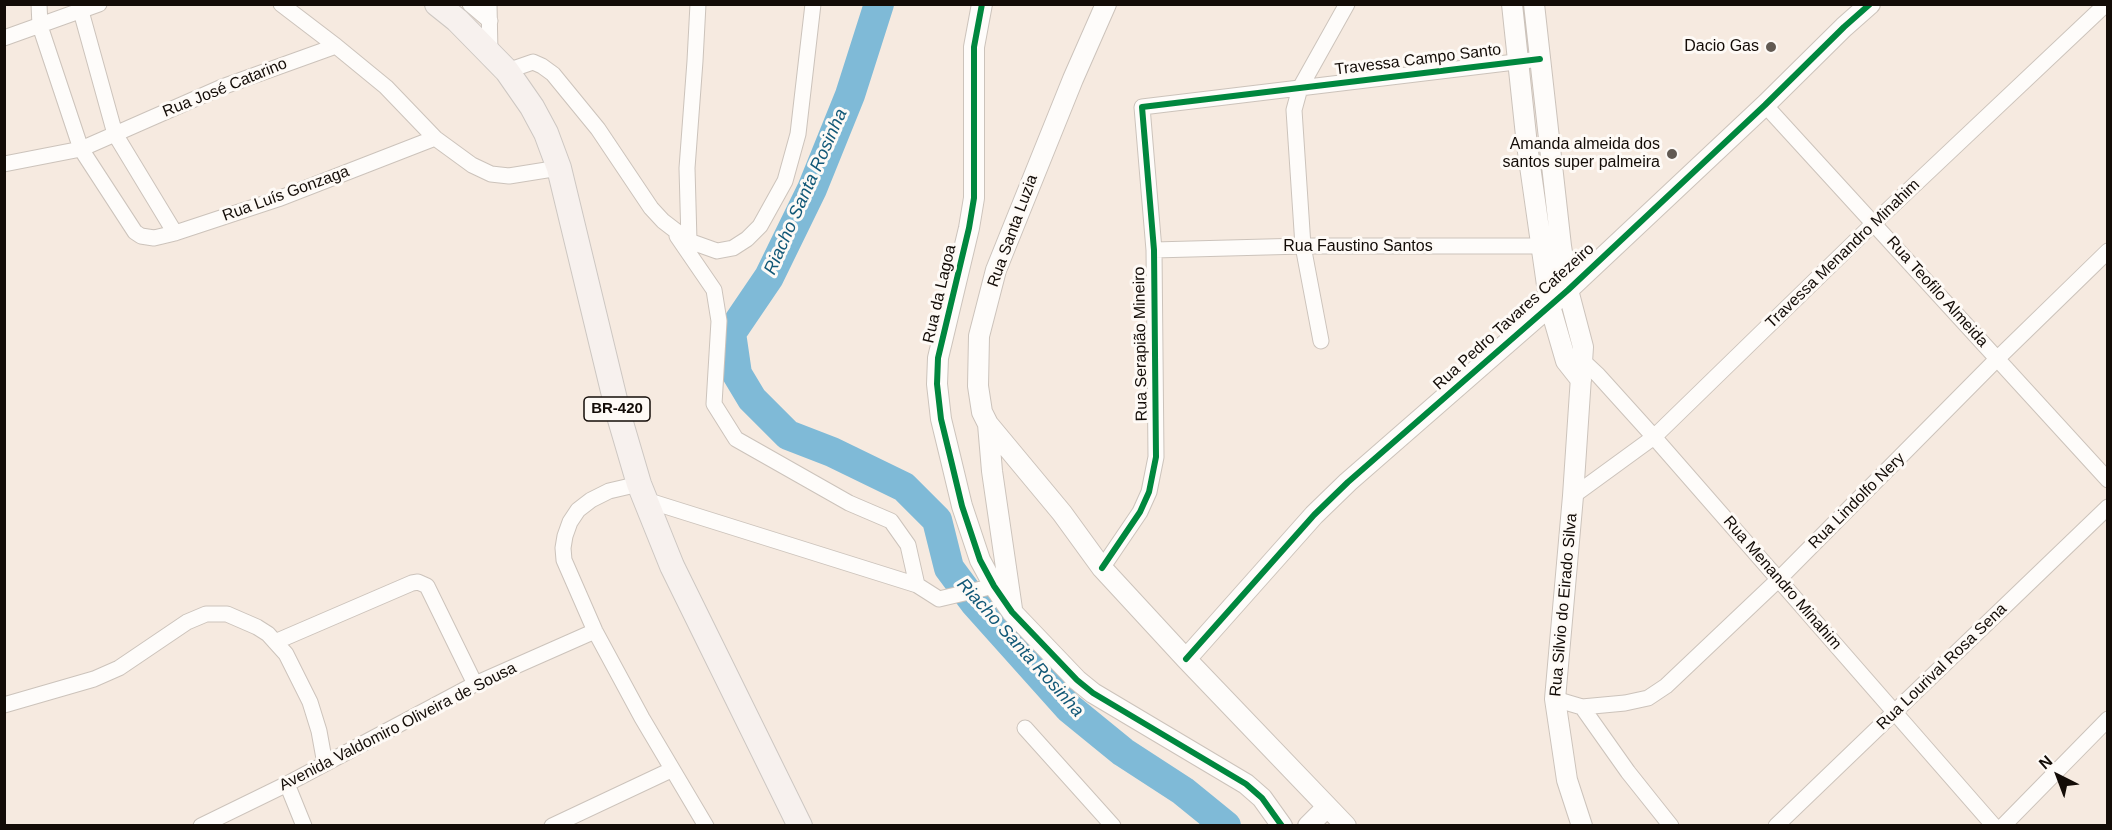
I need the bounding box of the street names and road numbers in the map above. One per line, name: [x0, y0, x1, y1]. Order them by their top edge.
street label: Travessa Campo Santo: [1334, 40, 1502, 80]
street label: Rua José Catarino: [160, 54, 290, 122]
street label: Rua Luís Gonzaga: [220, 162, 352, 226]
street label: Rua Santa Luzia: [984, 172, 1042, 290]
street label: Travessa Menandro Minahim: [1762, 175, 1924, 333]
street label: Rua Teofilo Almeida: [1882, 233, 1992, 351]
street label: Rua Faustino Santos: [1283, 237, 1433, 257]
street label: Rua Pedro Tavares Cafezeiro: [1430, 240, 1598, 394]
street label: Rua da Lagoa: [919, 243, 961, 345]
street label: Rua Serapião Mineiro: [1130, 266, 1152, 422]
road number: BR-420: [584, 397, 650, 421]
street label: Rua Lindolfo Nery: [1805, 449, 1909, 553]
street label: Rua Silvio do Eirado Silva: [1546, 512, 1582, 698]
street label: Rua Menandro Minahim: [1719, 512, 1845, 654]
street label: Rua Lourival Rosa Sena: [1873, 600, 2011, 734]
street label: Avenida Valdomiro Oliveira de Sousa: [276, 659, 520, 795]

